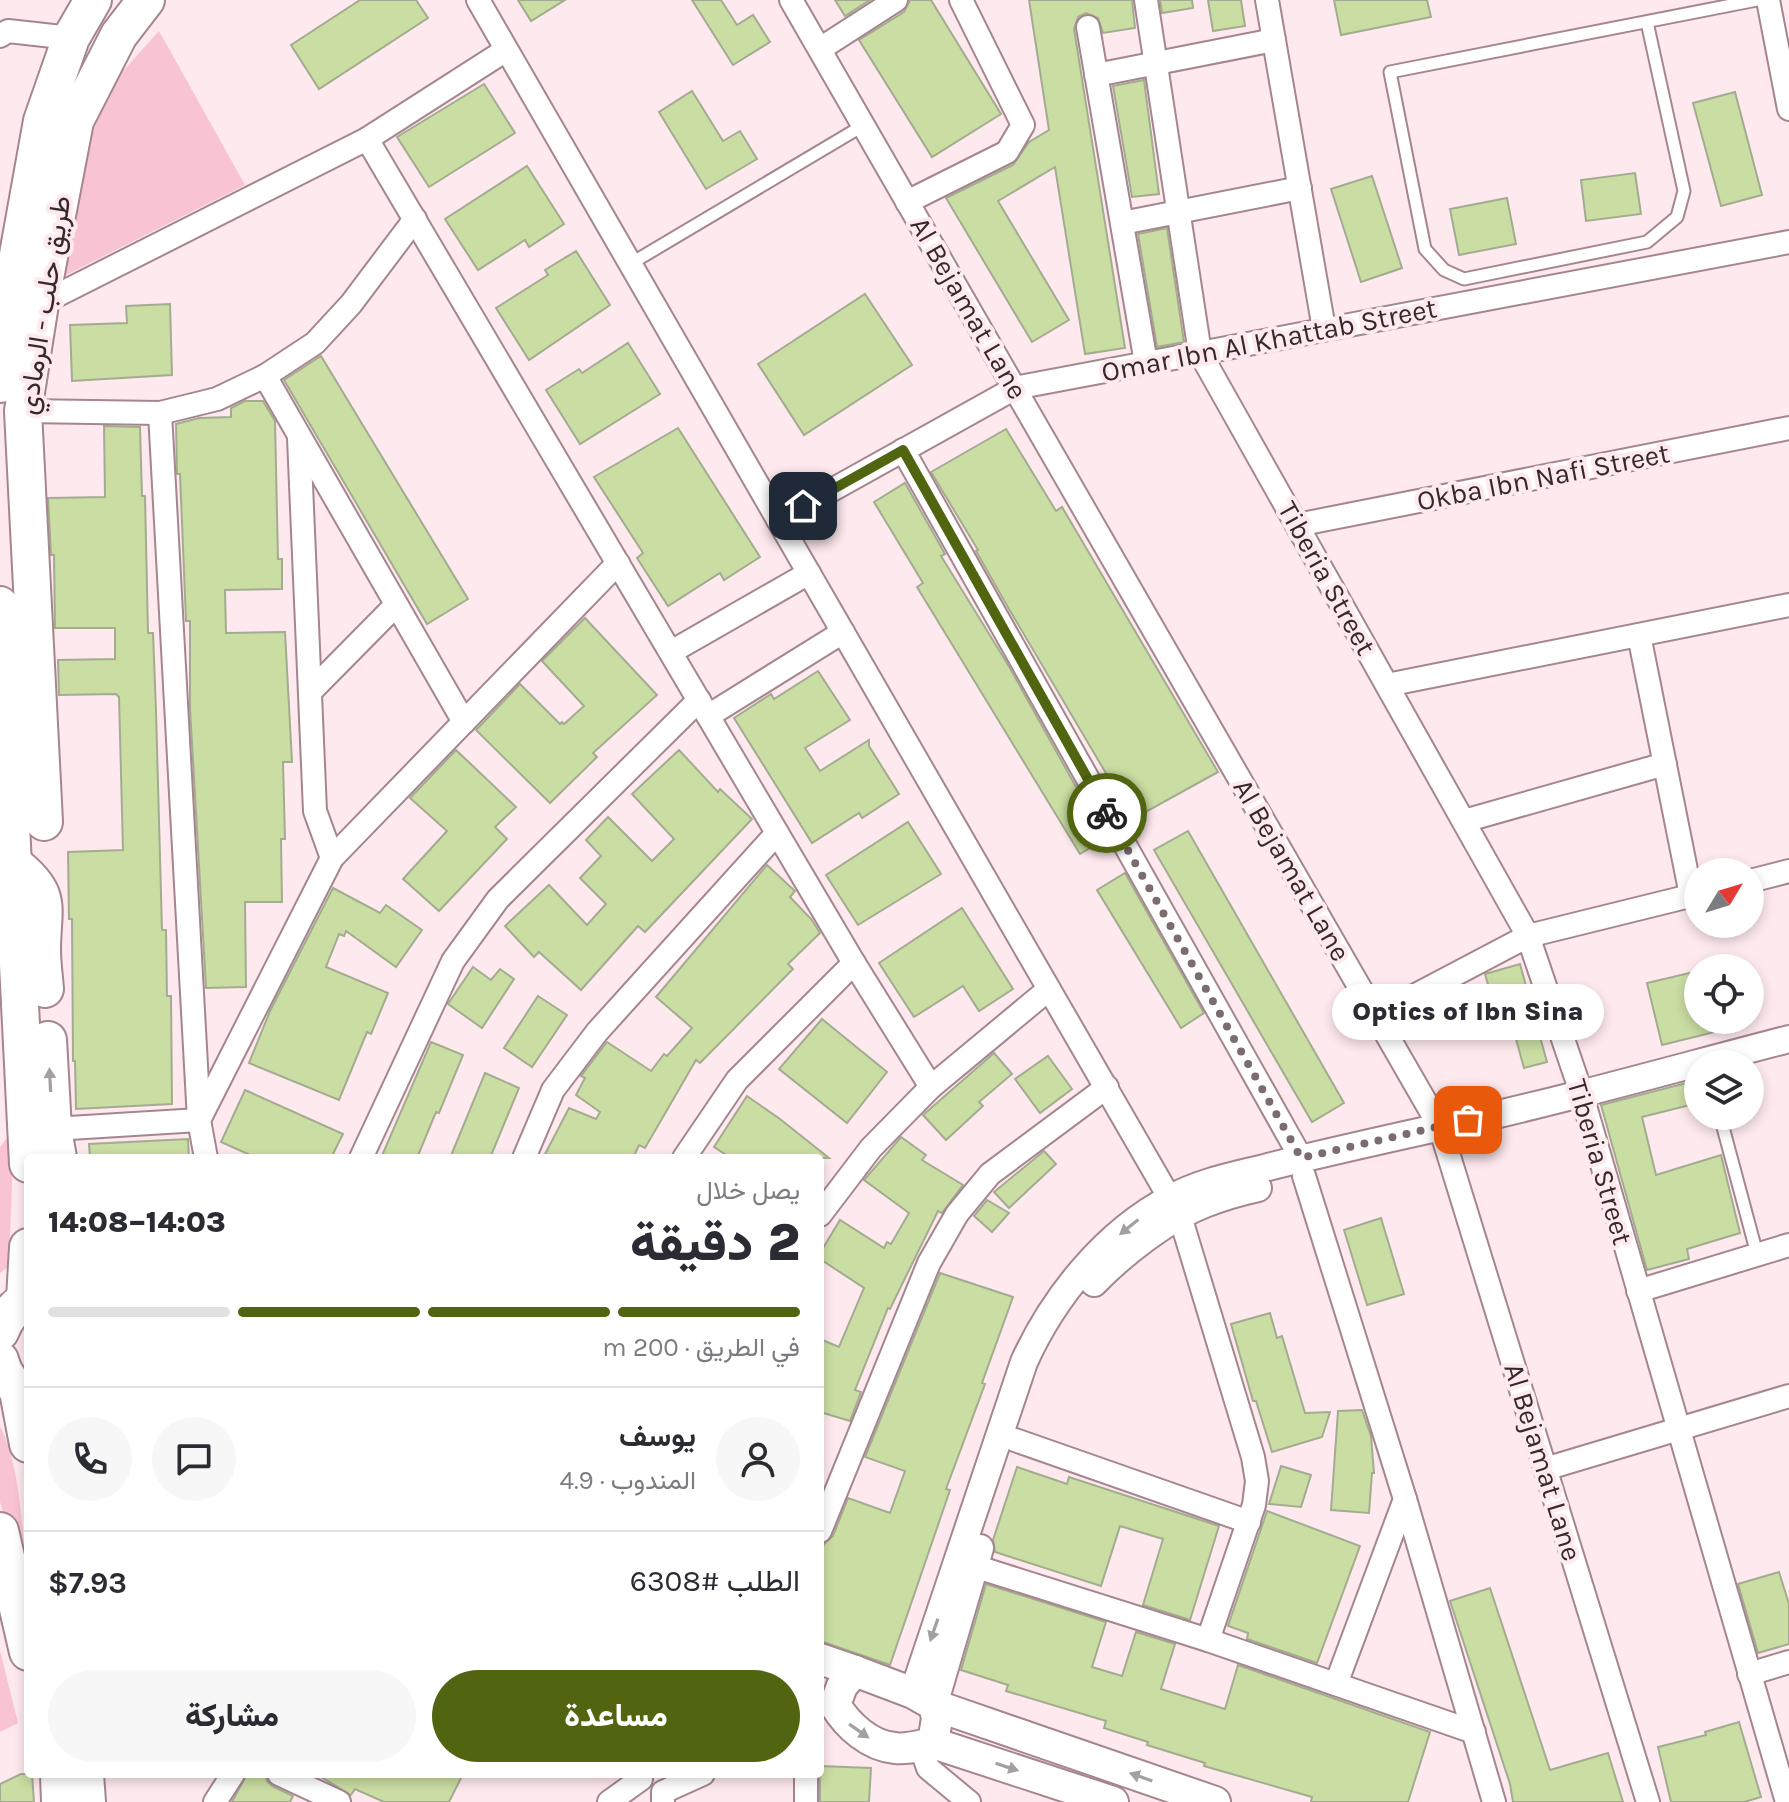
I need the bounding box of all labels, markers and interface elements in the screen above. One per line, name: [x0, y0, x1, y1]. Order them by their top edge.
street label: طريق حلب - الرمادي: [10, 193, 84, 418]
street label: Al Bejamat Lane: [903, 211, 1035, 405]
street label: Omar Ibn Al Khattab Street: [1099, 291, 1439, 389]
street label: Okba Ibn Nafi Street: [1414, 436, 1672, 518]
pin: [769, 472, 837, 540]
icon: home: [781, 484, 825, 528]
street label: Tiberia Street: [1271, 495, 1383, 661]
courier: [1067, 773, 1147, 853]
street label: Al Bejamat Lane: [1226, 773, 1358, 967]
icon: bike: [1085, 791, 1129, 835]
north arrow: [1684, 858, 1764, 938]
map controls: [1684, 858, 1764, 1130]
button: locate: [1684, 954, 1764, 1034]
callout: Optics of Ibn Sina: [1332, 984, 1604, 1040]
text: Optics of Ibn Sina: [1352, 996, 1584, 1027]
button: layers: [1684, 1050, 1764, 1130]
one-way arrow: [43, 1067, 56, 1092]
street label: Tiberia Street: [1561, 1075, 1639, 1249]
pin: [1434, 1086, 1502, 1154]
icon: bag: [1446, 1098, 1490, 1142]
text: يصل خلال: [696, 1175, 800, 1206]
text: 14:03–14:08: [48, 1204, 226, 1240]
text: 2 دقيقة: [630, 1212, 800, 1273]
one-way arrow: [1119, 1218, 1139, 1235]
text: في الطريق · 200 m: [602, 1332, 800, 1363]
street label: Al Bejamat Lane: [1497, 1359, 1589, 1565]
button: phone: [48, 1417, 132, 1501]
button: chat: [152, 1417, 236, 1501]
button: person: [716, 1417, 800, 1501]
text: يوسف: [619, 1418, 696, 1454]
text: المندوب · 4.9: [559, 1465, 696, 1496]
text: الطلب #6308: [630, 1563, 800, 1599]
text: $7.93: [48, 1565, 127, 1601]
one-way arrow: [927, 1618, 939, 1642]
button: مشاركة: [48, 1670, 416, 1762]
button: مساعدة: [432, 1670, 800, 1762]
one-way arrow: [848, 1723, 870, 1739]
one-way arrow: [996, 1762, 1020, 1774]
one-way arrow: [1129, 1770, 1153, 1782]

